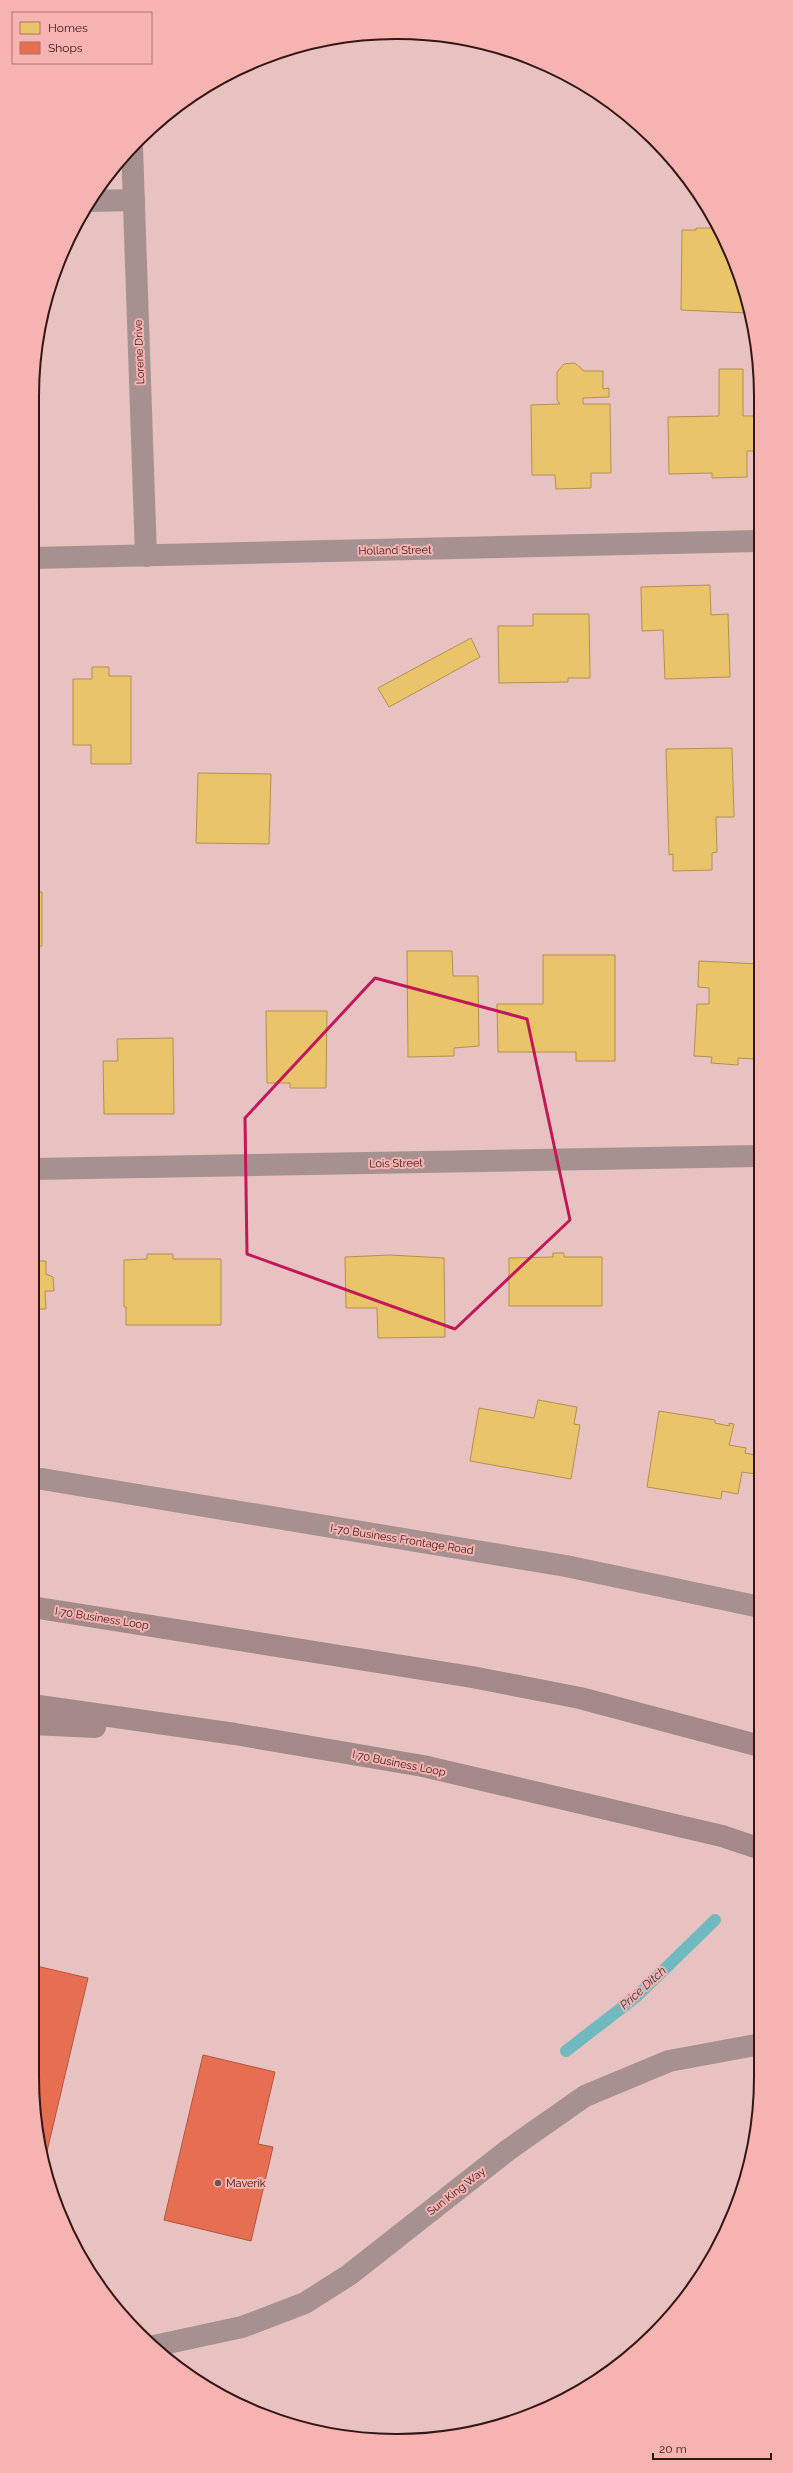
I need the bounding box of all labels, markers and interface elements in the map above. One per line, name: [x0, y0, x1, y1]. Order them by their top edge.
legend: [12, 12, 152, 64]
text: Homes: [48, 21, 88, 35]
text: Shops: [48, 41, 83, 55]
street label: Lorene Drive: [132, 319, 147, 385]
street label: Holland Street: [358, 543, 432, 558]
street label: Lois Street: [369, 1157, 423, 1170]
street label: I-70 Business Frontage Road: [329, 1522, 475, 1557]
street label: I 70 Business Loop: [54, 1605, 150, 1632]
street label: I 70 Business Loop: [351, 1748, 447, 1779]
water label: Price Ditch: [617, 1963, 669, 2012]
street label: Sun King Way: [425, 2165, 488, 2218]
place label: Maverik: [226, 2177, 266, 2190]
marker: Maverik: [213, 2178, 223, 2188]
scale bar: [653, 2435, 771, 2461]
text: 20 m: [659, 2442, 687, 2456]

